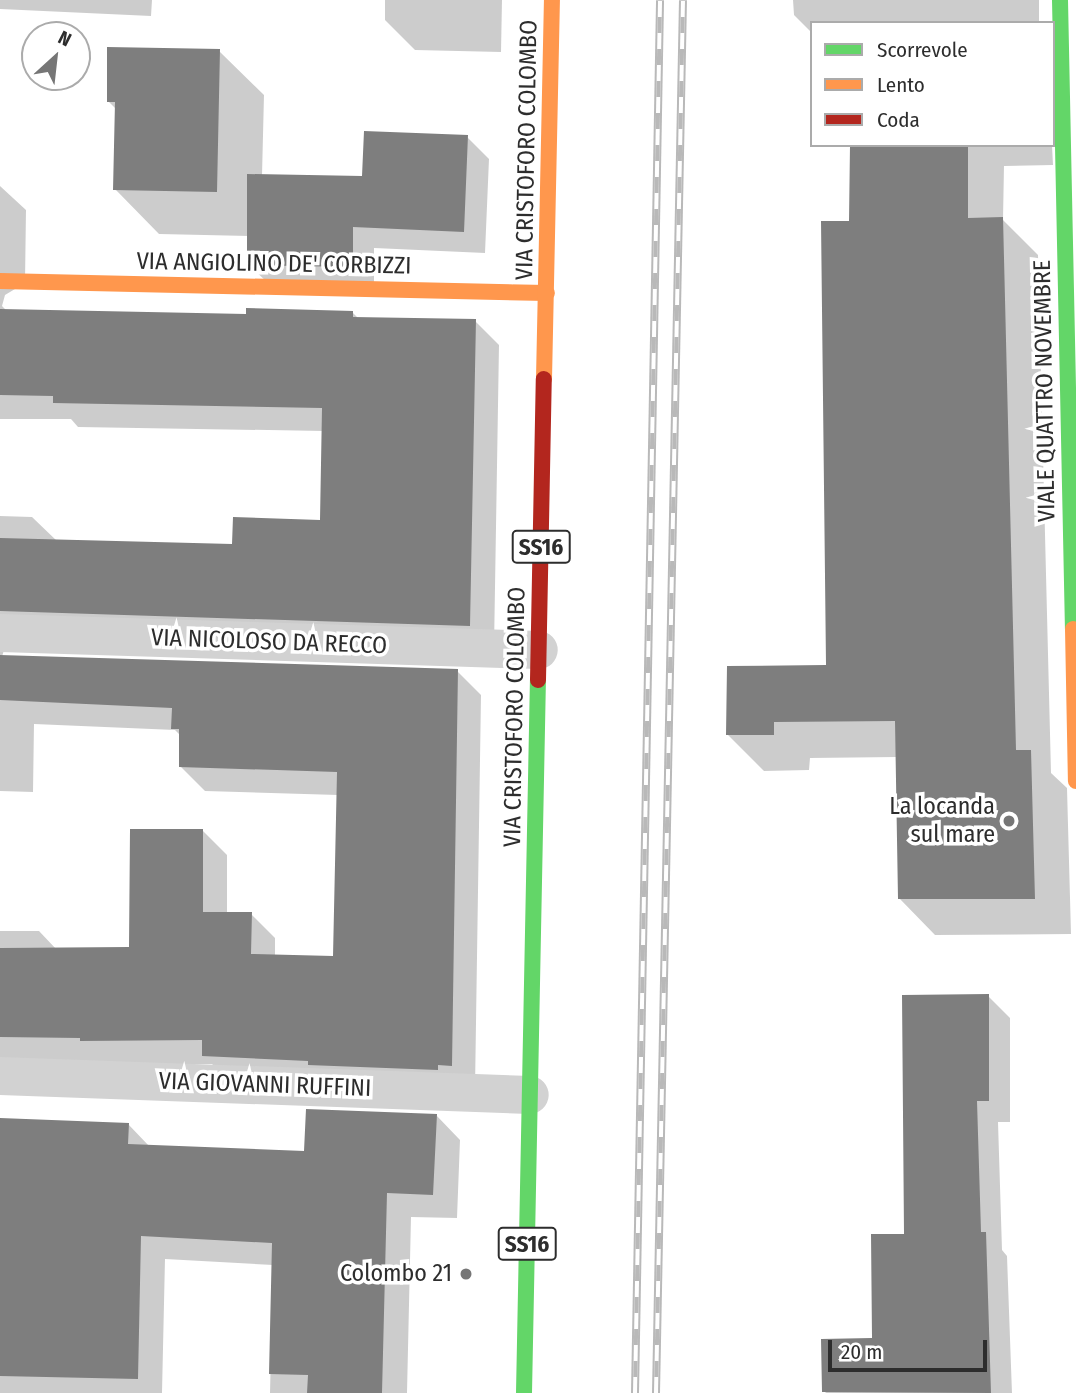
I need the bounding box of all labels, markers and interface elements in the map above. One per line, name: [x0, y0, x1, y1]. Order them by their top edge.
street label: VIA CRISTOFORO COLOMBO: [510, 20, 544, 280]
north arrow: [21, 21, 91, 91]
legend: [810, 21, 1055, 147]
text: N: [55, 26, 75, 51]
text: Scorrevole: [877, 37, 968, 63]
text: Lento: [877, 72, 925, 98]
text: Coda: [877, 107, 920, 133]
street label: VIA ANGIOLINO DE' CORBIZZI: [136, 247, 412, 281]
street label: VIALE QUATTRO NOVEMBRE: [1028, 260, 1062, 522]
road number: SS16: [511, 527, 571, 566]
street label: VIA CRISTOFORO COLOMBO: [498, 587, 532, 847]
street label: VIA NICOLOSO DA RECCO: [150, 623, 388, 661]
place label: La locanda sul mare: [889, 793, 995, 849]
marker: La locanda sul mare: [1001, 813, 1017, 829]
street label: VIA GIOVANNI RUFFINI: [158, 1067, 372, 1103]
road number: SS16: [497, 1224, 557, 1264]
place label: Colombo 21: [340, 1260, 452, 1288]
marker: Colombo 21: [458, 1266, 474, 1282]
scale bar: [831, 1326, 990, 1370]
text: 20 m: [841, 1339, 882, 1365]

